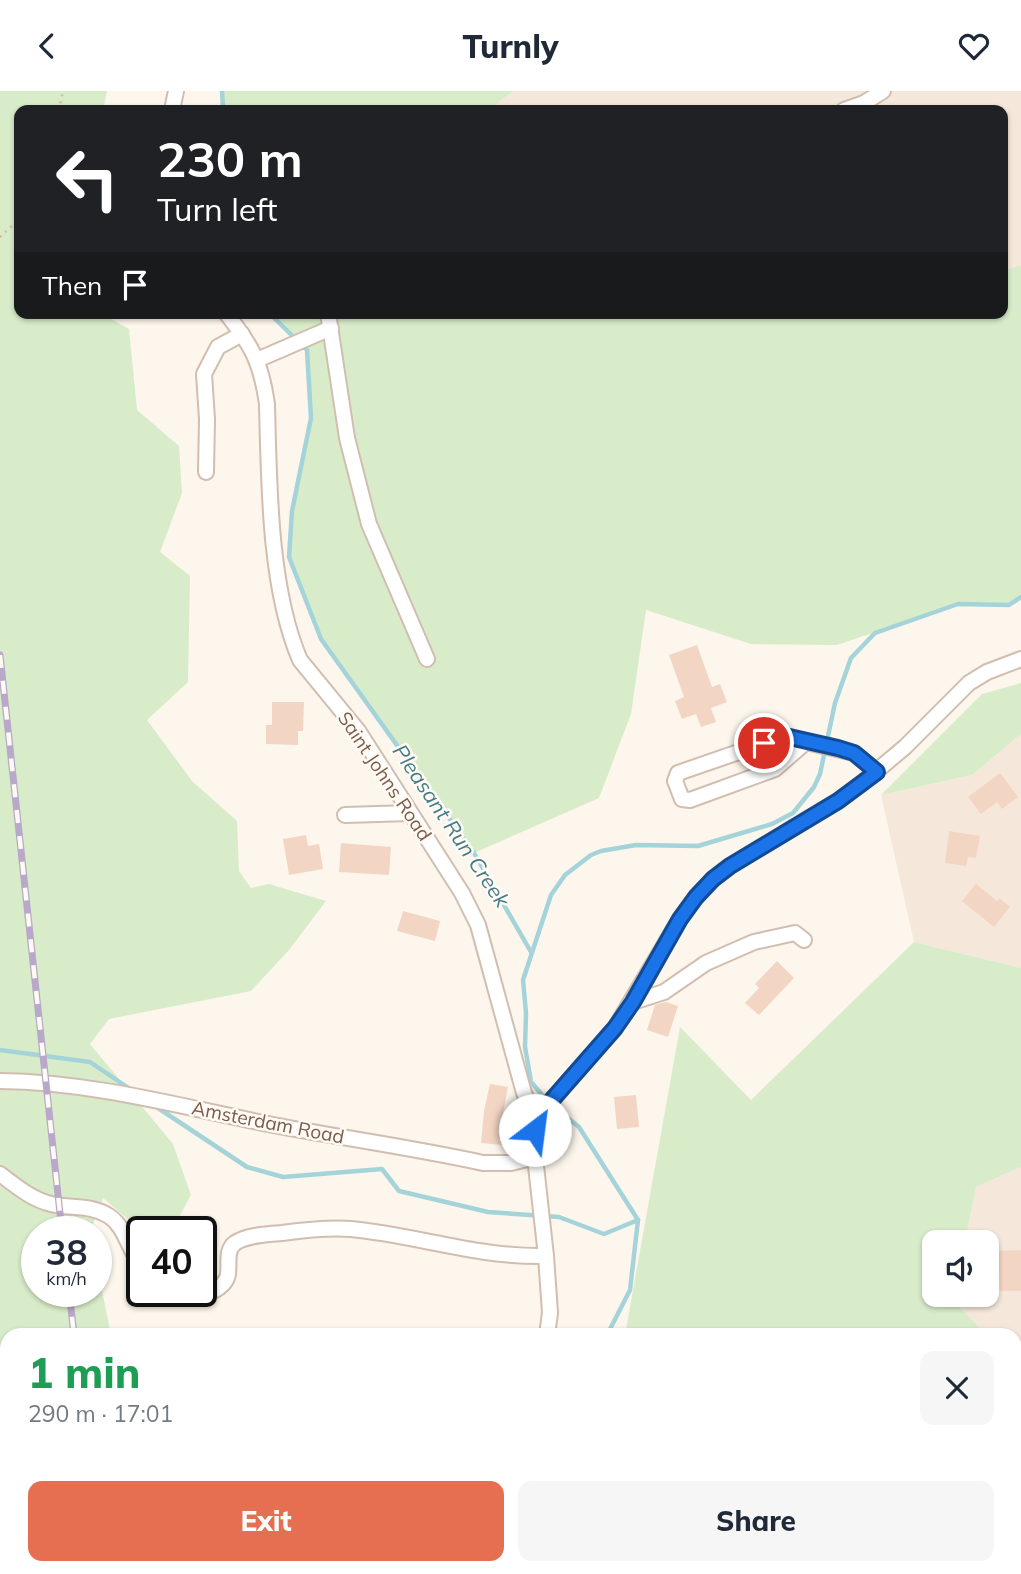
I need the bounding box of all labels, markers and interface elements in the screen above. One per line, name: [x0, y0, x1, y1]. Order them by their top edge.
text: Turnly: [462, 26, 559, 66]
icon: back: [28, 27, 66, 65]
icon: heart: [955, 27, 993, 65]
text: 230 m: [157, 128, 303, 189]
icon: left: [42, 133, 133, 224]
text: Turn left: [157, 189, 277, 229]
icon: arrive: [116, 266, 154, 304]
text: Then: [42, 269, 102, 302]
street label: Saint Johns Road: [333, 707, 437, 845]
pin: [734, 713, 794, 773]
icon: arrive: [745, 724, 783, 762]
water label: Pleasant Run Creek: [388, 739, 517, 913]
position arrow: [498, 1093, 572, 1167]
street label: Amsterdam Road: [190, 1095, 346, 1149]
speed limit sign: 40: [126, 1216, 217, 1307]
text: 38: [45, 1230, 88, 1274]
map controls: [922, 1230, 999, 1307]
button: sound: [922, 1230, 999, 1307]
text: km/h: [46, 1267, 87, 1290]
text: 1 min: [28, 1346, 141, 1399]
button: close: [920, 1351, 994, 1425]
text: 290 m · 17:01: [28, 1399, 173, 1428]
button: Exit: [28, 1481, 504, 1561]
button: Share: [518, 1481, 994, 1561]

